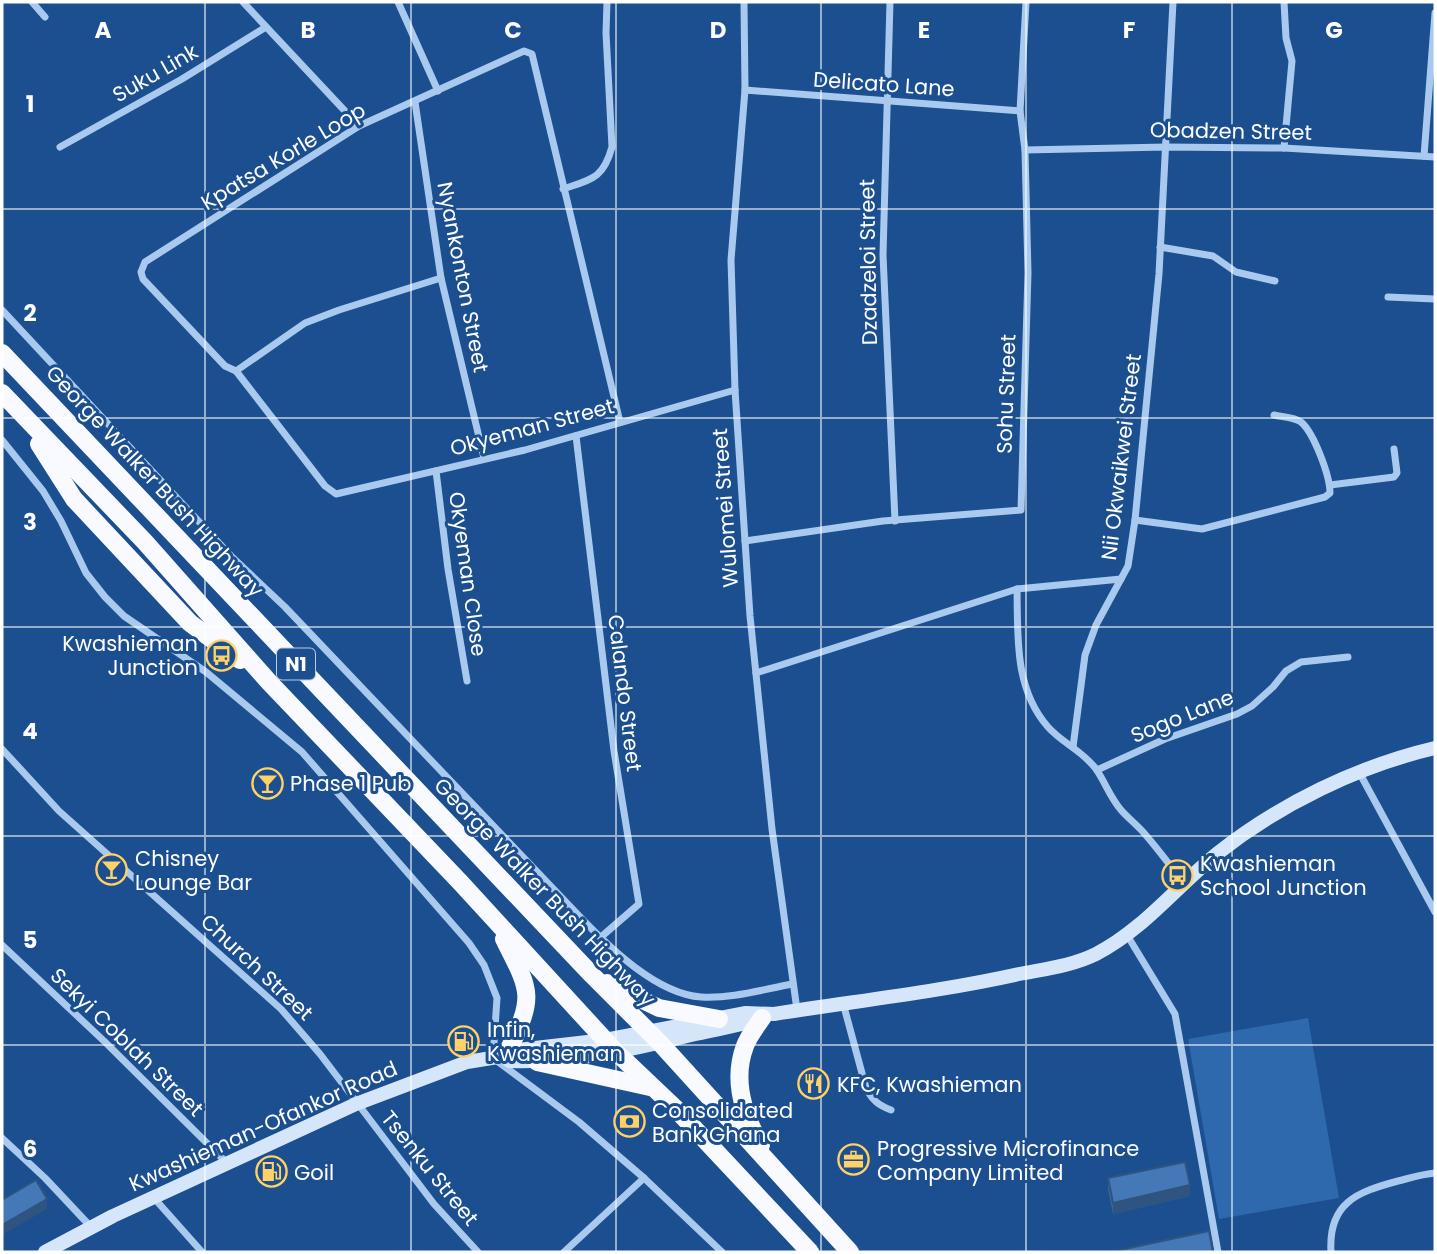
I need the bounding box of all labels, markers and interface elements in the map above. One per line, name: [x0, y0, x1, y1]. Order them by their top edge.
text: A: [95, 14, 112, 46]
text: B: [300, 14, 316, 46]
text: C: [504, 14, 522, 46]
text: D: [710, 14, 726, 46]
text: E: [918, 14, 930, 46]
text: F: [1123, 14, 1135, 46]
text: G: [1325, 14, 1343, 46]
street label: Suku Link: [107, 37, 203, 109]
street label: Delicato Lane: [812, 65, 956, 103]
text: 1: [26, 88, 34, 120]
street label: Kpatsa Korle Loop: [195, 95, 371, 217]
street label: Obadzen Street: [1150, 115, 1312, 147]
street label: Nyankonton Street: [430, 179, 496, 375]
street label: Dzadzeloi Street: [852, 179, 884, 345]
text: 2: [23, 297, 37, 329]
street label: Sohu Street: [989, 334, 1023, 454]
street label: Nii Okwaikwei Street: [1094, 352, 1148, 562]
street label: George Walker Bush Highway: [40, 359, 271, 603]
street label: Okyeman Street: [447, 391, 617, 463]
street label: Wulomei Street: [705, 427, 745, 589]
street label: Okyeman Close: [442, 490, 494, 658]
text: 3: [23, 506, 37, 538]
street label: Calando Street: [601, 613, 649, 773]
place label: Kwashieman Junction: [62, 629, 198, 682]
bus stop icon: Kwashieman Junction: [204, 638, 238, 672]
road number: N1: [277, 649, 315, 680]
street label: Sogo Lane: [1126, 682, 1238, 750]
text: 4: [22, 715, 38, 747]
bar icon: Phase 1 Pub: [250, 766, 284, 800]
place label: Phase 1 Pub: [290, 769, 412, 798]
street label: George Walker Bush Highway: [428, 771, 662, 1013]
place label: Chisney Lounge Bar: [135, 844, 252, 897]
place label: Kwashieman School Junction: [1200, 849, 1367, 902]
bar icon: Chisney Lounge Bar: [95, 853, 129, 887]
bus stop icon: Kwashieman School Junction: [1160, 858, 1194, 892]
street label: Church Street: [194, 907, 320, 1027]
text: 5: [23, 924, 37, 956]
street label: Sekyi Coblah Street: [44, 961, 210, 1123]
place label: Infin, Kwashieman: [487, 1015, 623, 1068]
fuel station icon: Infin, Kwashieman: [447, 1024, 481, 1058]
street label: Kwashieman-Ofankor Road: [124, 1054, 402, 1198]
restaurant icon: KFC, Kwashieman: [797, 1067, 831, 1101]
place label: KFC, Kwashieman: [837, 1070, 1022, 1099]
place label: Consolidated Bank Ghana: [652, 1096, 793, 1149]
street label: Tsenku Street: [375, 1104, 485, 1232]
bank icon: Consolidated Bank Ghana: [612, 1105, 646, 1139]
text: 6: [23, 1133, 37, 1165]
place label: Progressive Microfinance Company Limited: [877, 1134, 1139, 1187]
office icon: Progressive Microfinance Company Limited: [837, 1143, 871, 1177]
fuel station icon: Goil: [254, 1155, 288, 1189]
place label: Goil: [294, 1158, 334, 1187]

